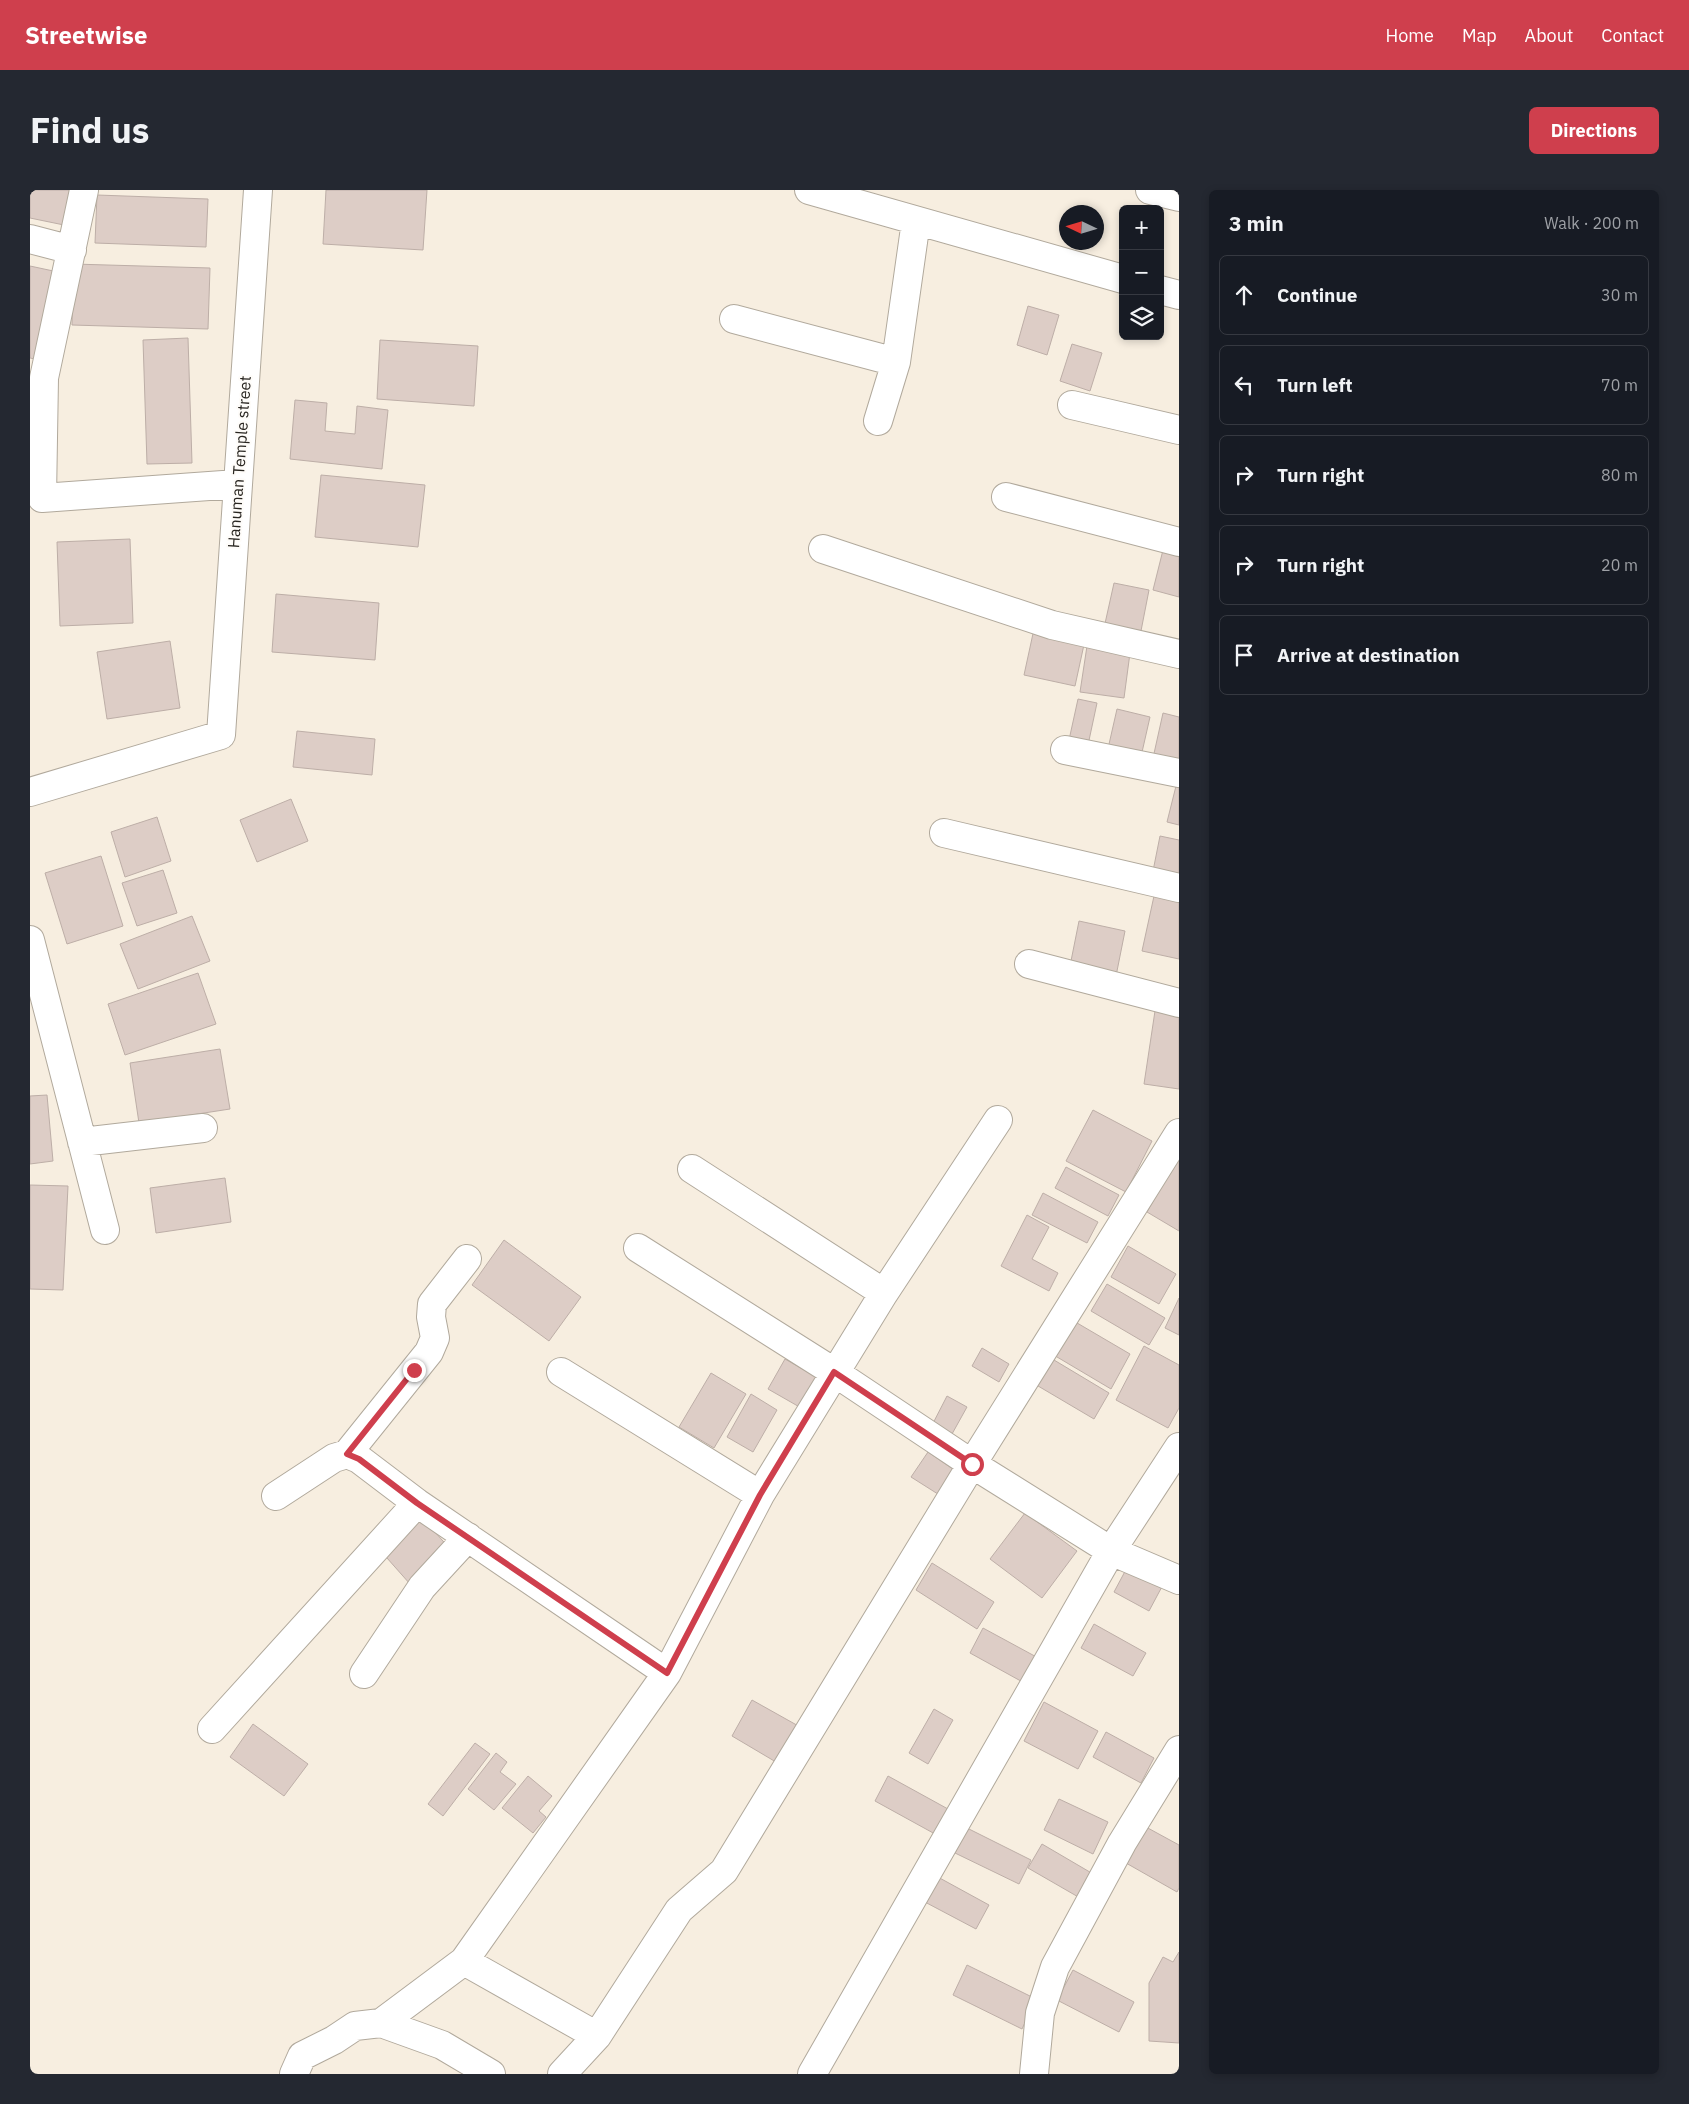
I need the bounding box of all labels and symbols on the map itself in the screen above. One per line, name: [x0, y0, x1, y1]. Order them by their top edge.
north arrow: [1059, 205, 1104, 250]
street label: Hanuman Temple street: [223, 375, 255, 549]
route end: [403, 1359, 426, 1382]
route start: [961, 1453, 984, 1476]

